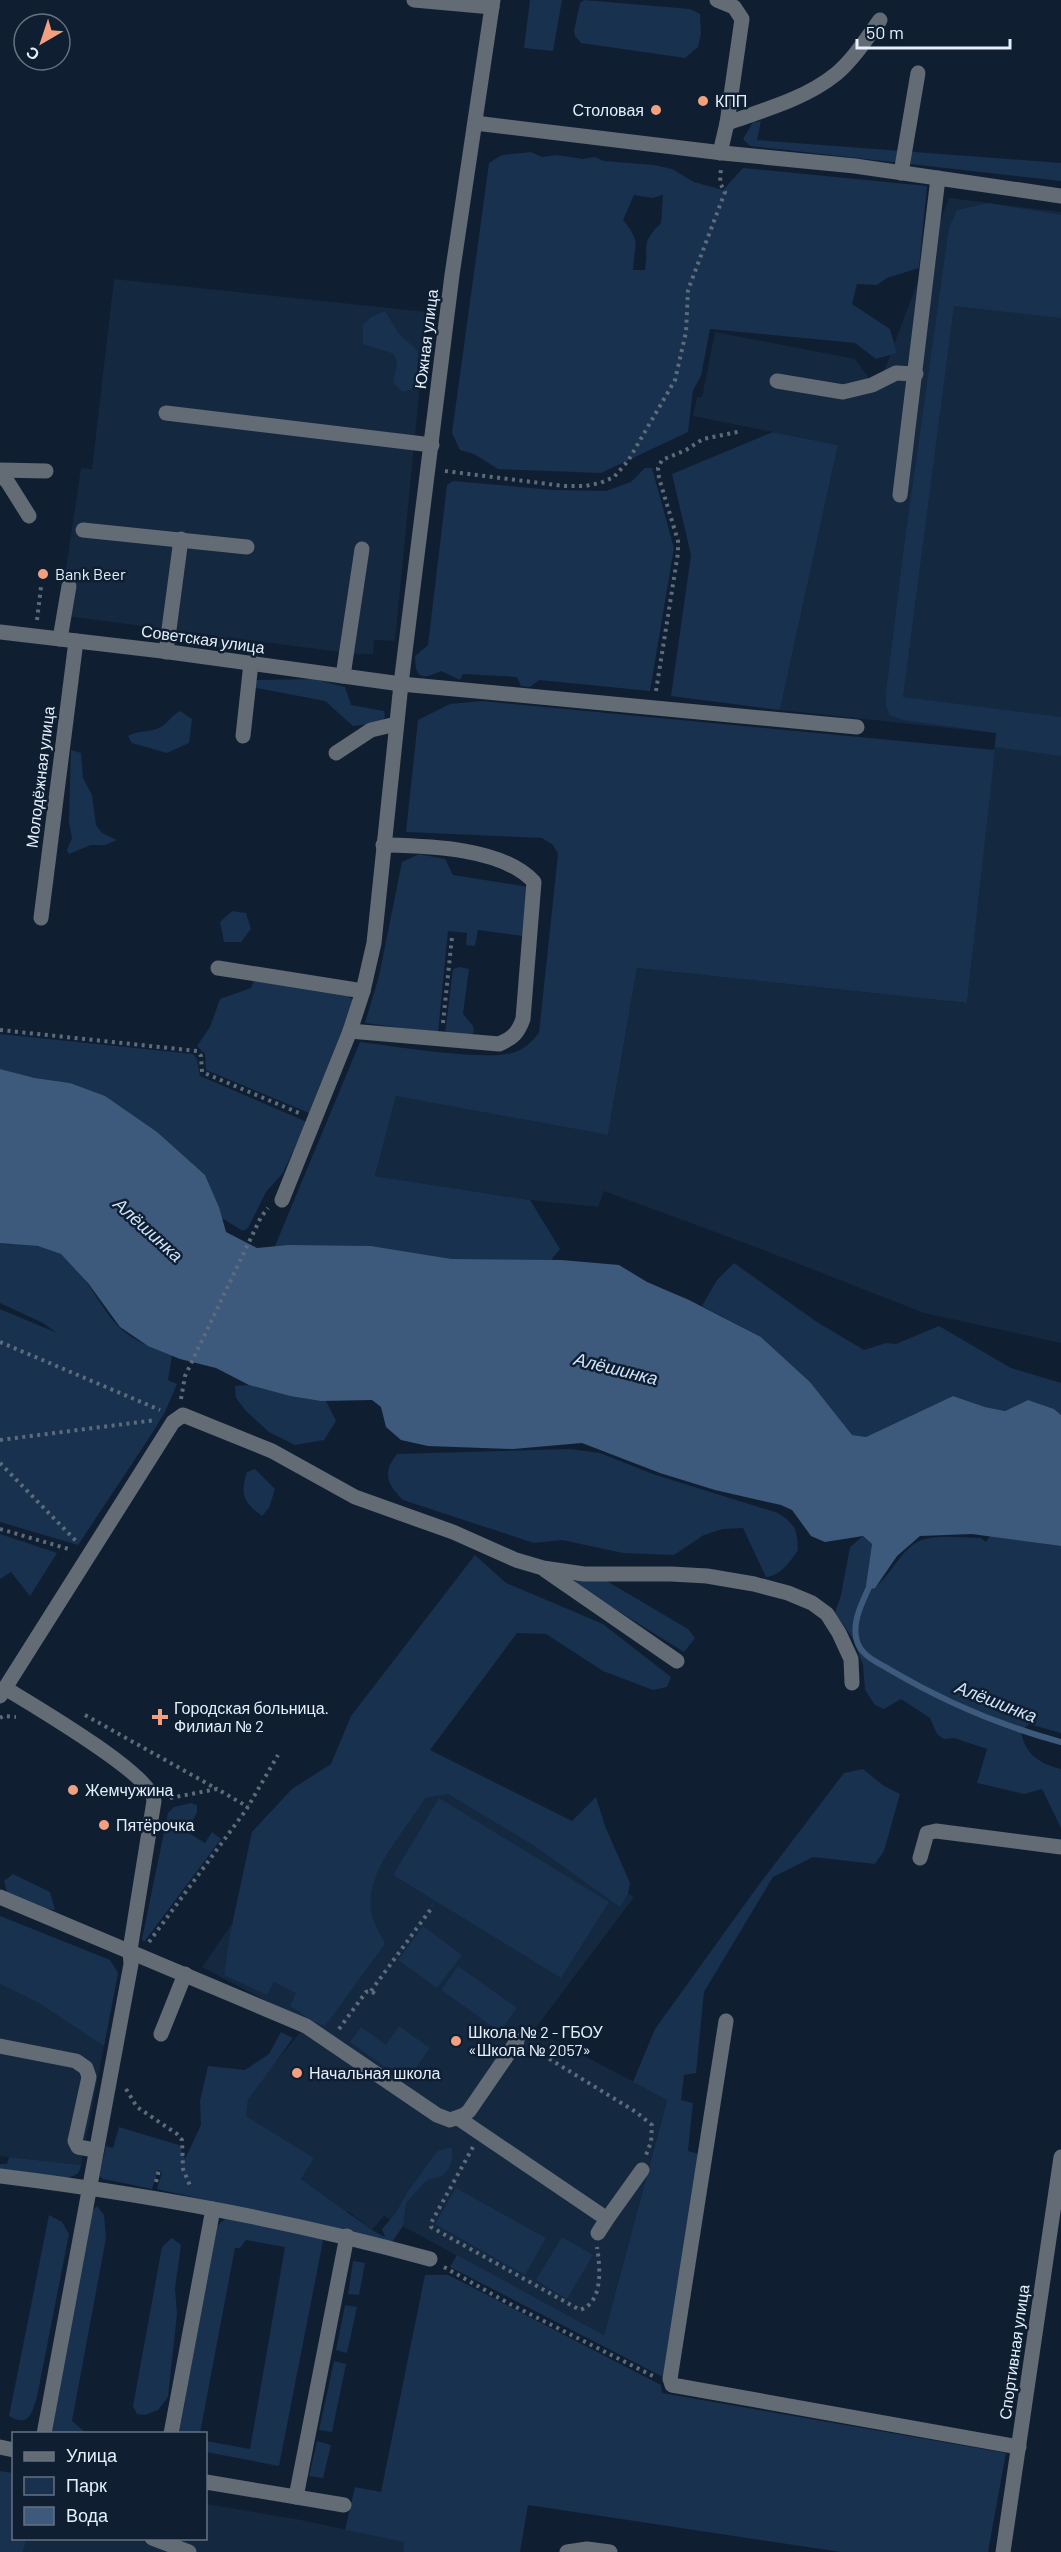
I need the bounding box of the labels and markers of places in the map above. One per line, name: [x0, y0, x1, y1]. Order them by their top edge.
place label: КПП: [715, 91, 747, 110]
marker: КПП: [696, 94, 710, 108]
place label: Столовая: [572, 100, 644, 119]
marker: Столовая: [649, 103, 663, 117]
place label: Bank Beer: [55, 564, 126, 583]
marker: Bank Beer: [36, 567, 50, 581]
place label: Городская больница. Филиал № 2: [174, 1698, 329, 1735]
marker: Городская больница. Филиал № 2: [151, 1708, 169, 1726]
place label: Жемчужина: [85, 1780, 173, 1799]
marker: Жемчужина: [66, 1783, 80, 1797]
place label: Пятёрочка: [116, 1815, 195, 1834]
marker: Пятёрочка: [97, 1818, 111, 1832]
place label: Школа № 2 - ГБОУ «Школа № 2057»: [468, 2022, 604, 2059]
marker: Школа № 2 - ГБОУ «Школа № 2057»: [449, 2034, 463, 2048]
place label: Начальная школа: [309, 2063, 441, 2082]
marker: Начальная школа: [290, 2066, 304, 2080]

